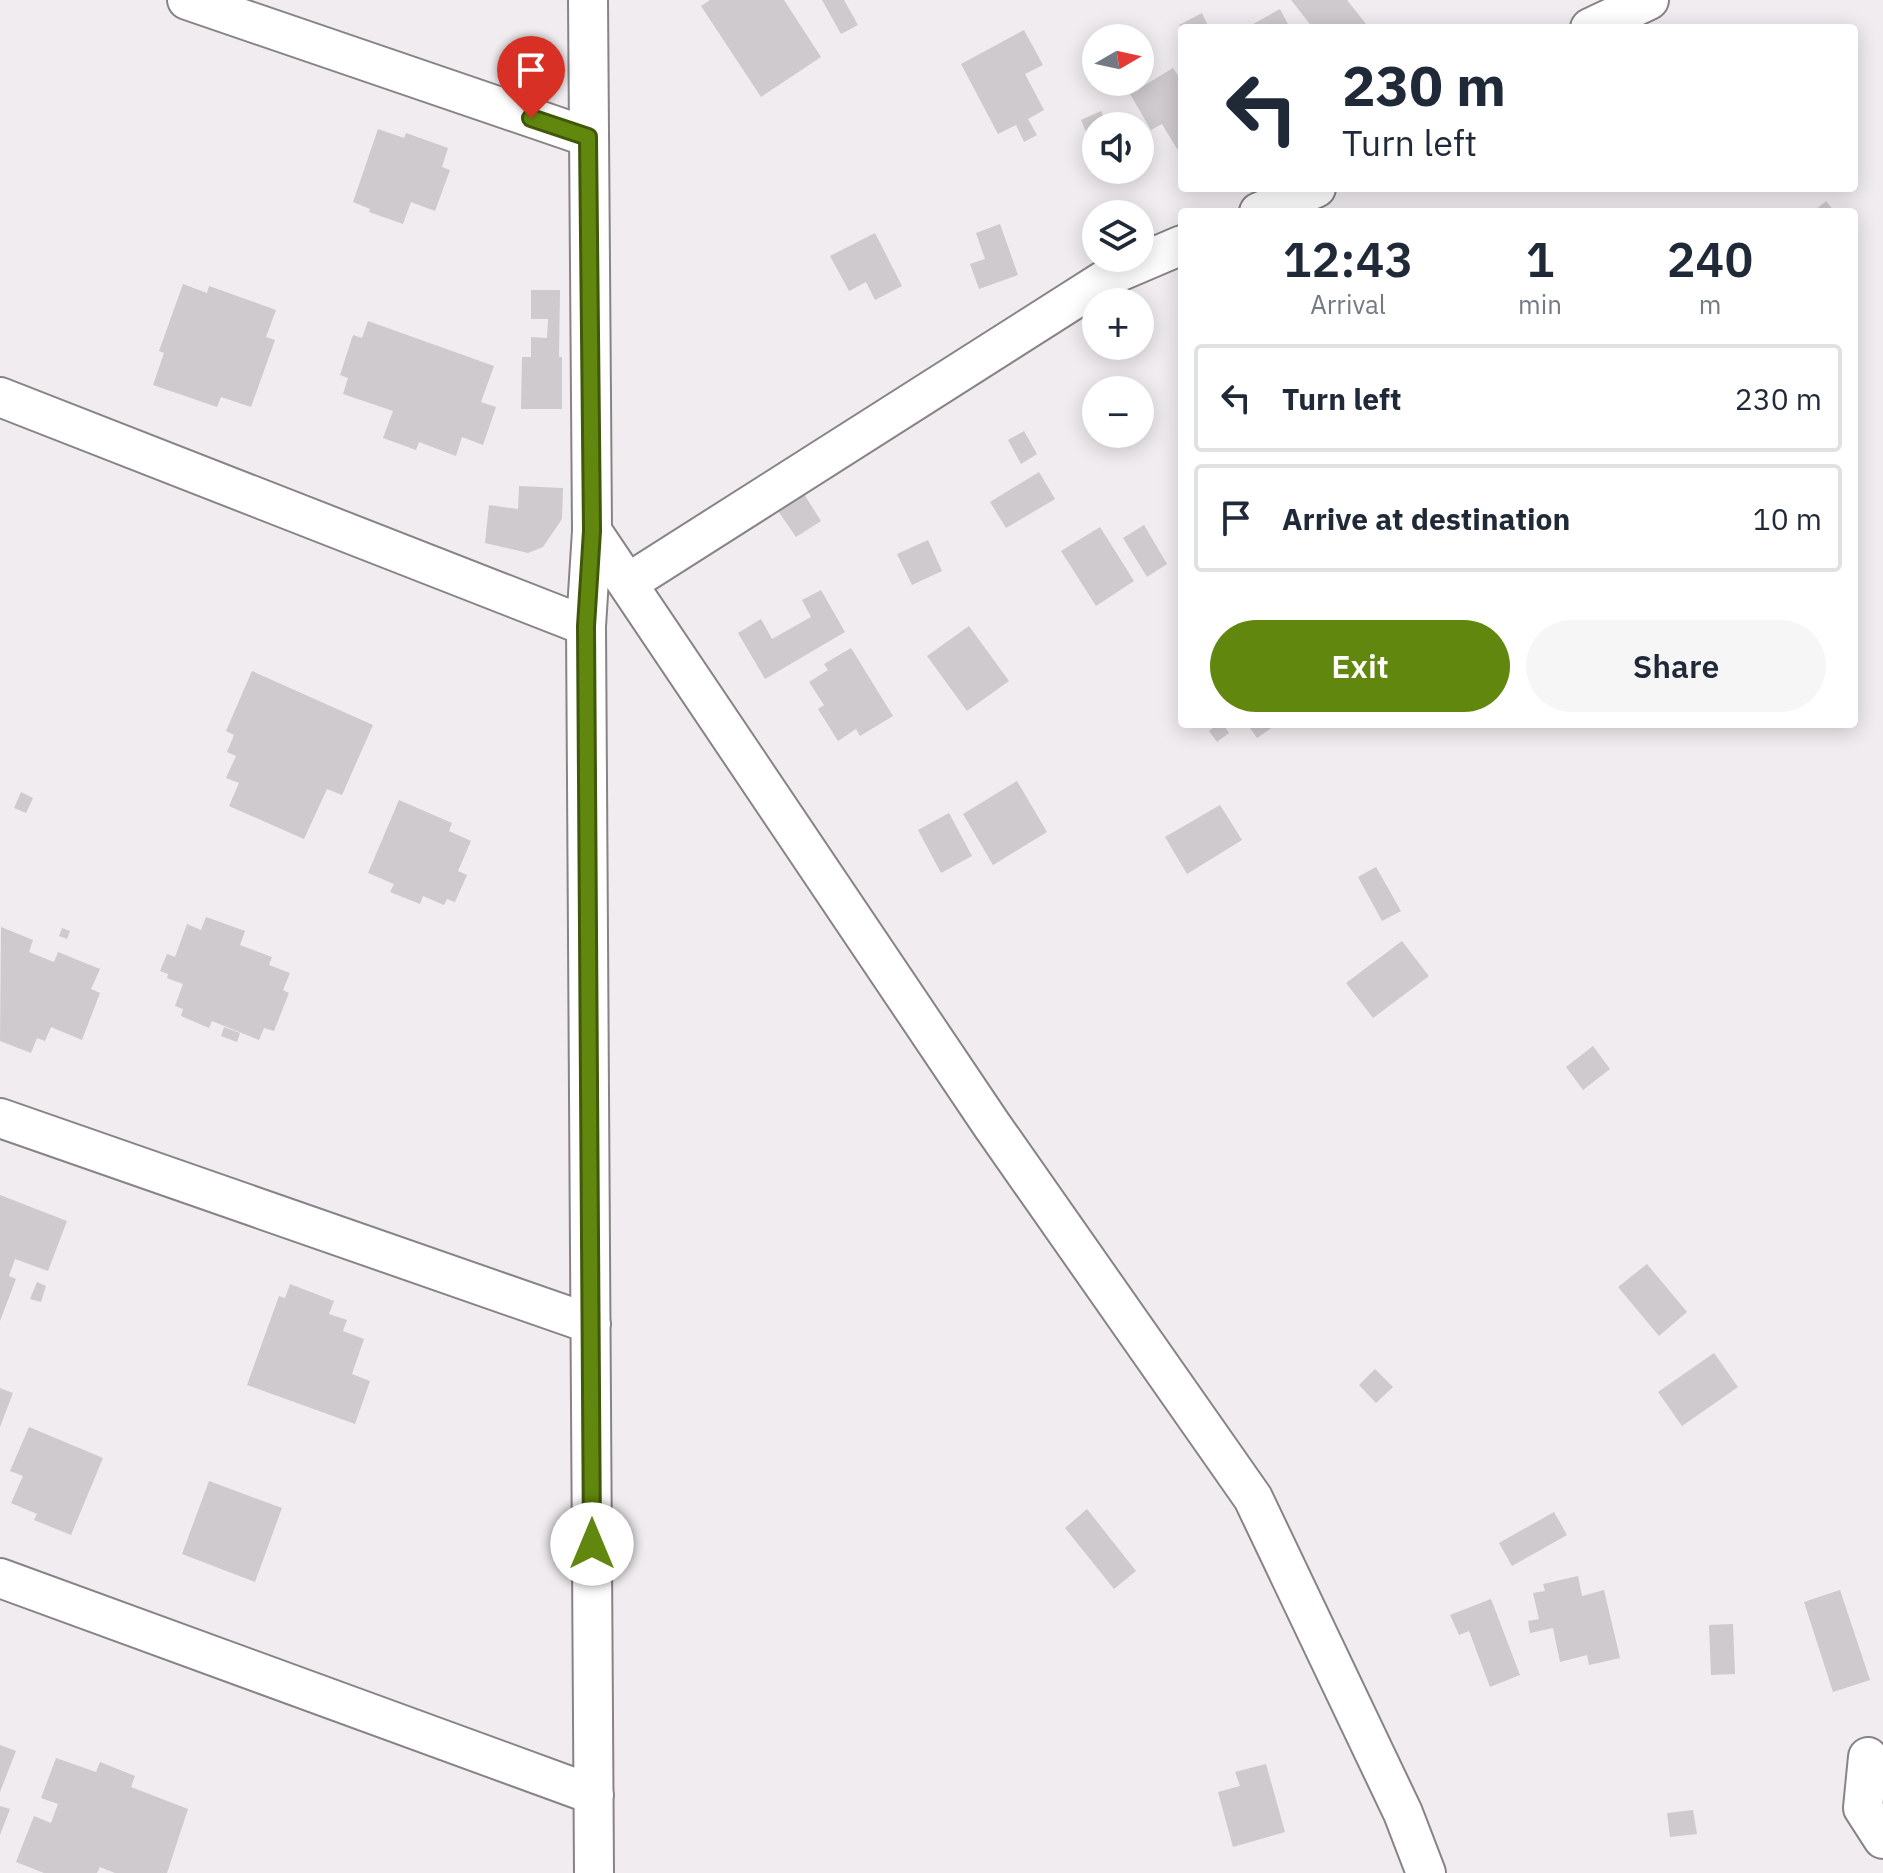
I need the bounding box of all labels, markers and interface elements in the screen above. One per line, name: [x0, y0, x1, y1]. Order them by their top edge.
north arrow: [1082, 24, 1154, 96]
map controls: [1082, 24, 1154, 448]
pin: [497, 36, 565, 118]
icon: arrive: [509, 48, 553, 92]
text: 230 m: [1342, 49, 1506, 121]
icon: left: [1210, 56, 1314, 160]
button: sound: [1082, 112, 1154, 184]
text: Turn left: [1342, 119, 1477, 166]
button: layers: [1082, 200, 1154, 272]
text: 12:43: [1283, 228, 1413, 290]
text: 1: [1526, 228, 1554, 290]
text: 240: [1667, 228, 1753, 290]
text: Arrival: [1310, 287, 1386, 321]
text: min: [1518, 287, 1562, 321]
text: m: [1699, 287, 1721, 321]
button: +: [1082, 288, 1154, 360]
button: −: [1082, 376, 1154, 448]
icon: left: [1214, 376, 1258, 420]
text: Turn left: [1282, 379, 1401, 418]
text: 230 m: [1735, 379, 1822, 418]
icon: arrive: [1214, 496, 1258, 540]
text: Arrive at destination: [1282, 499, 1570, 538]
text: 10 m: [1753, 499, 1822, 538]
button: Exit: [1210, 620, 1510, 712]
button: Share: [1526, 620, 1826, 712]
position arrow: [550, 1502, 634, 1586]

